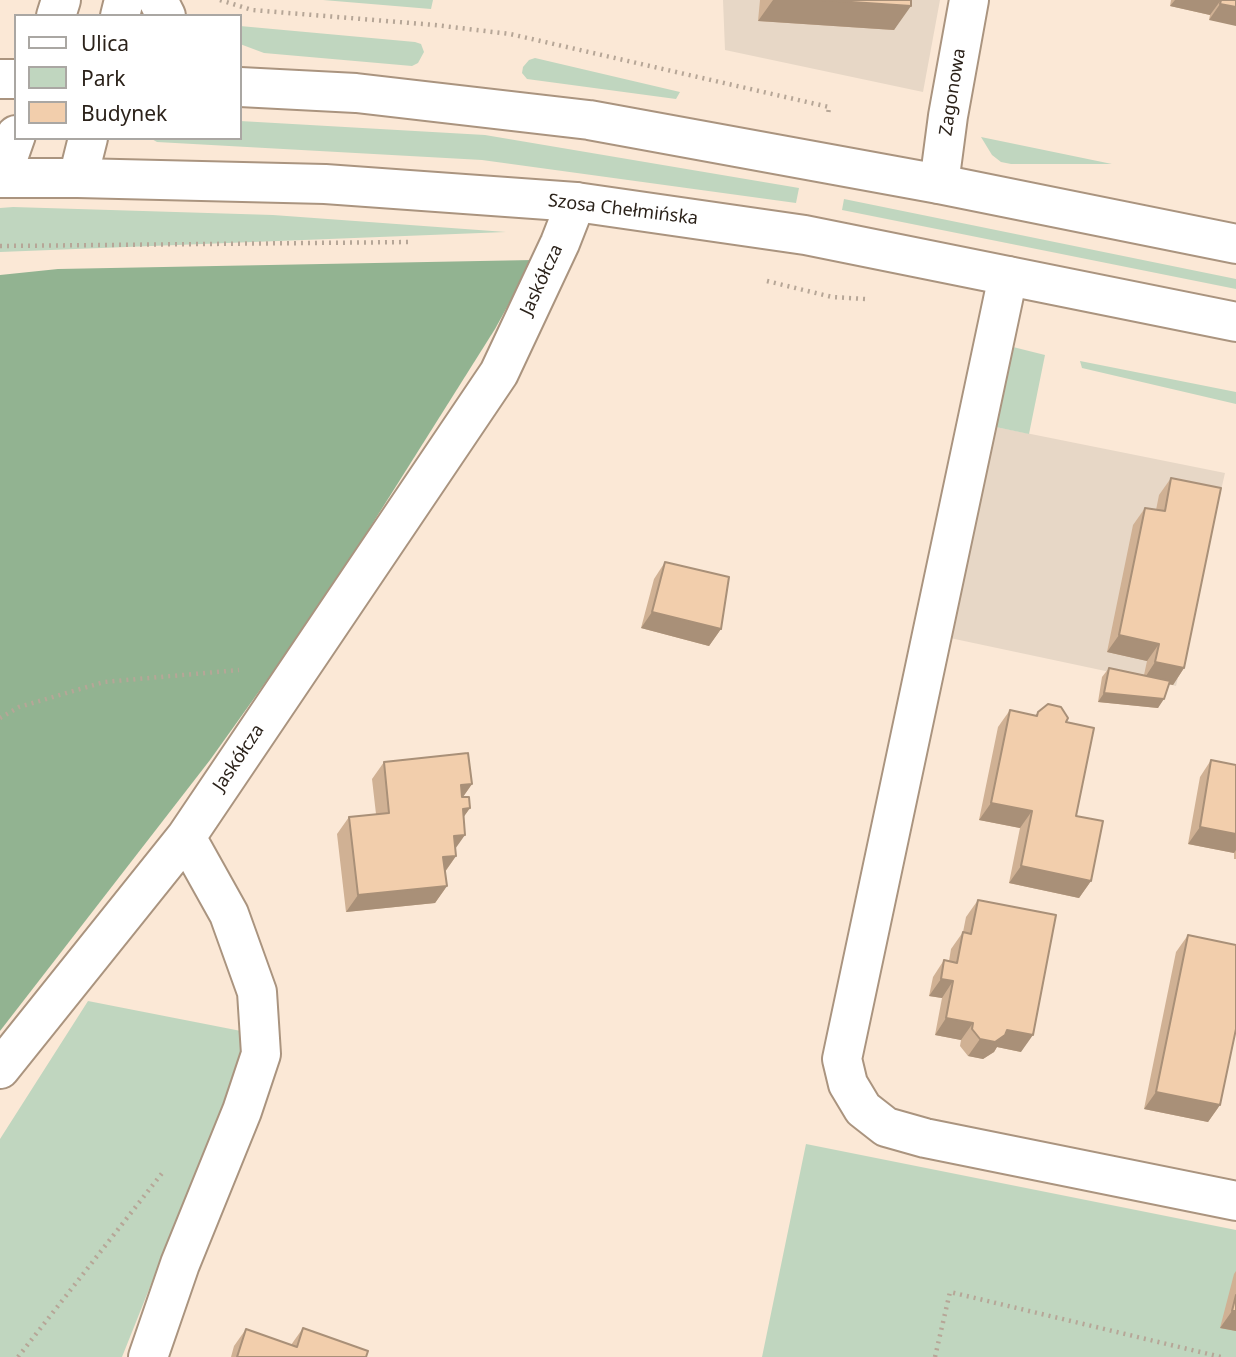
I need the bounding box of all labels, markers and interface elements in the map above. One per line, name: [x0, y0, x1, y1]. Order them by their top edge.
legend: [14, 14, 242, 140]
text: Ulica: [81, 29, 129, 57]
street label: Zagonowa: [935, 47, 971, 137]
text: Park: [81, 64, 125, 92]
text: Budynek: [81, 99, 167, 127]
street label: Szosa Chełmińska: [547, 190, 699, 230]
street label: Jaskółcza: [516, 241, 568, 319]
street label: Jaskółcza: [209, 720, 269, 796]

